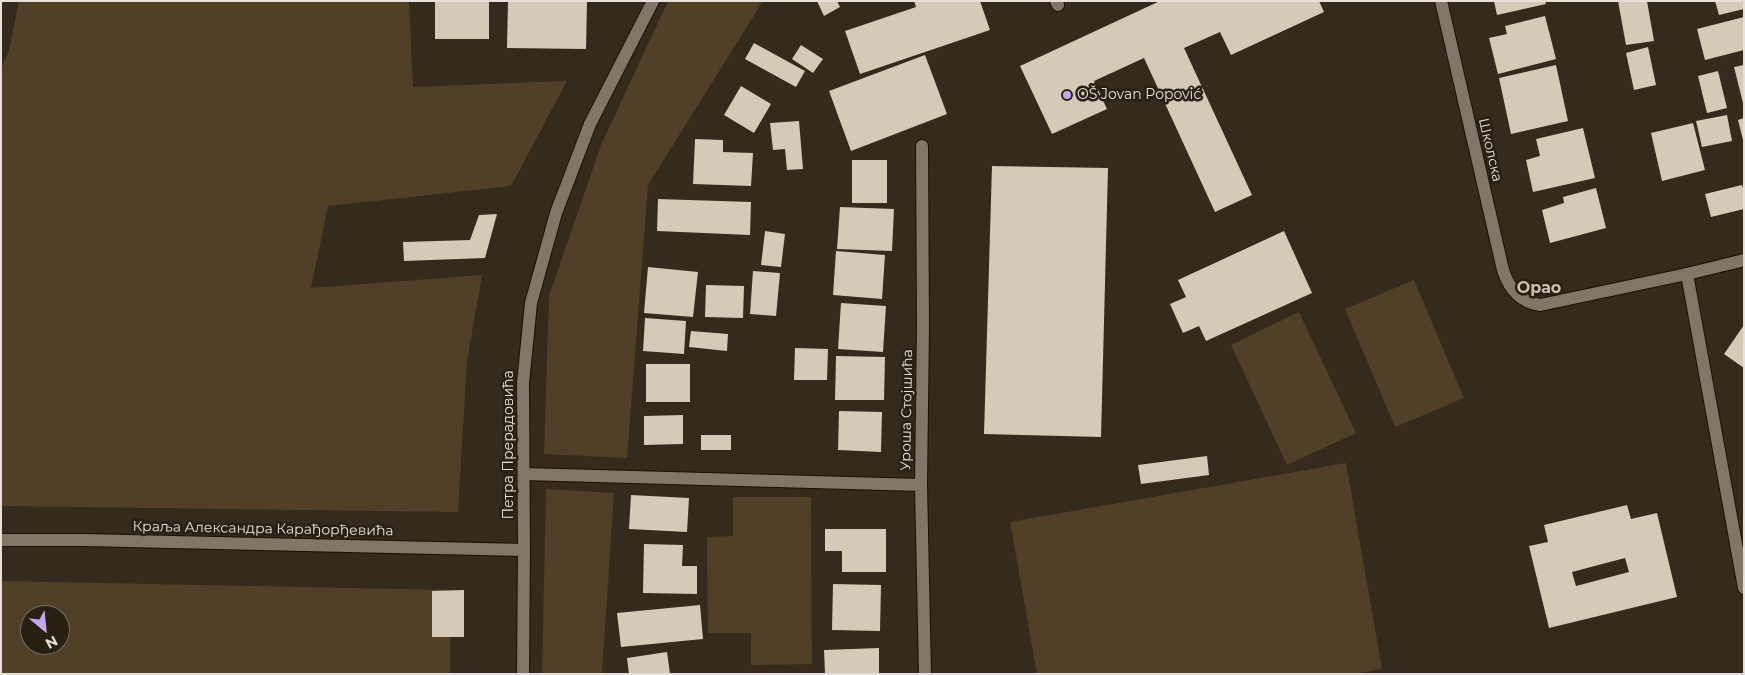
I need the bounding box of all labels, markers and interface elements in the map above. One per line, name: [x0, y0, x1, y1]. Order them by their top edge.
place label: OŠ Jovan Popović: [1077, 87, 1201, 103]
marker: OŠ Jovan Popović: [1061, 89, 1073, 101]
street label: Школска: [1475, 116, 1505, 184]
district label: Орао: [1517, 278, 1561, 298]
street label: Уроша Стојшића: [898, 349, 916, 471]
street label: Петра Прерадовића: [501, 370, 517, 520]
street label: Краља Александра Карађорђевића: [132, 518, 394, 540]
north arrow: [20, 605, 70, 655]
text: N: [42, 632, 61, 653]

